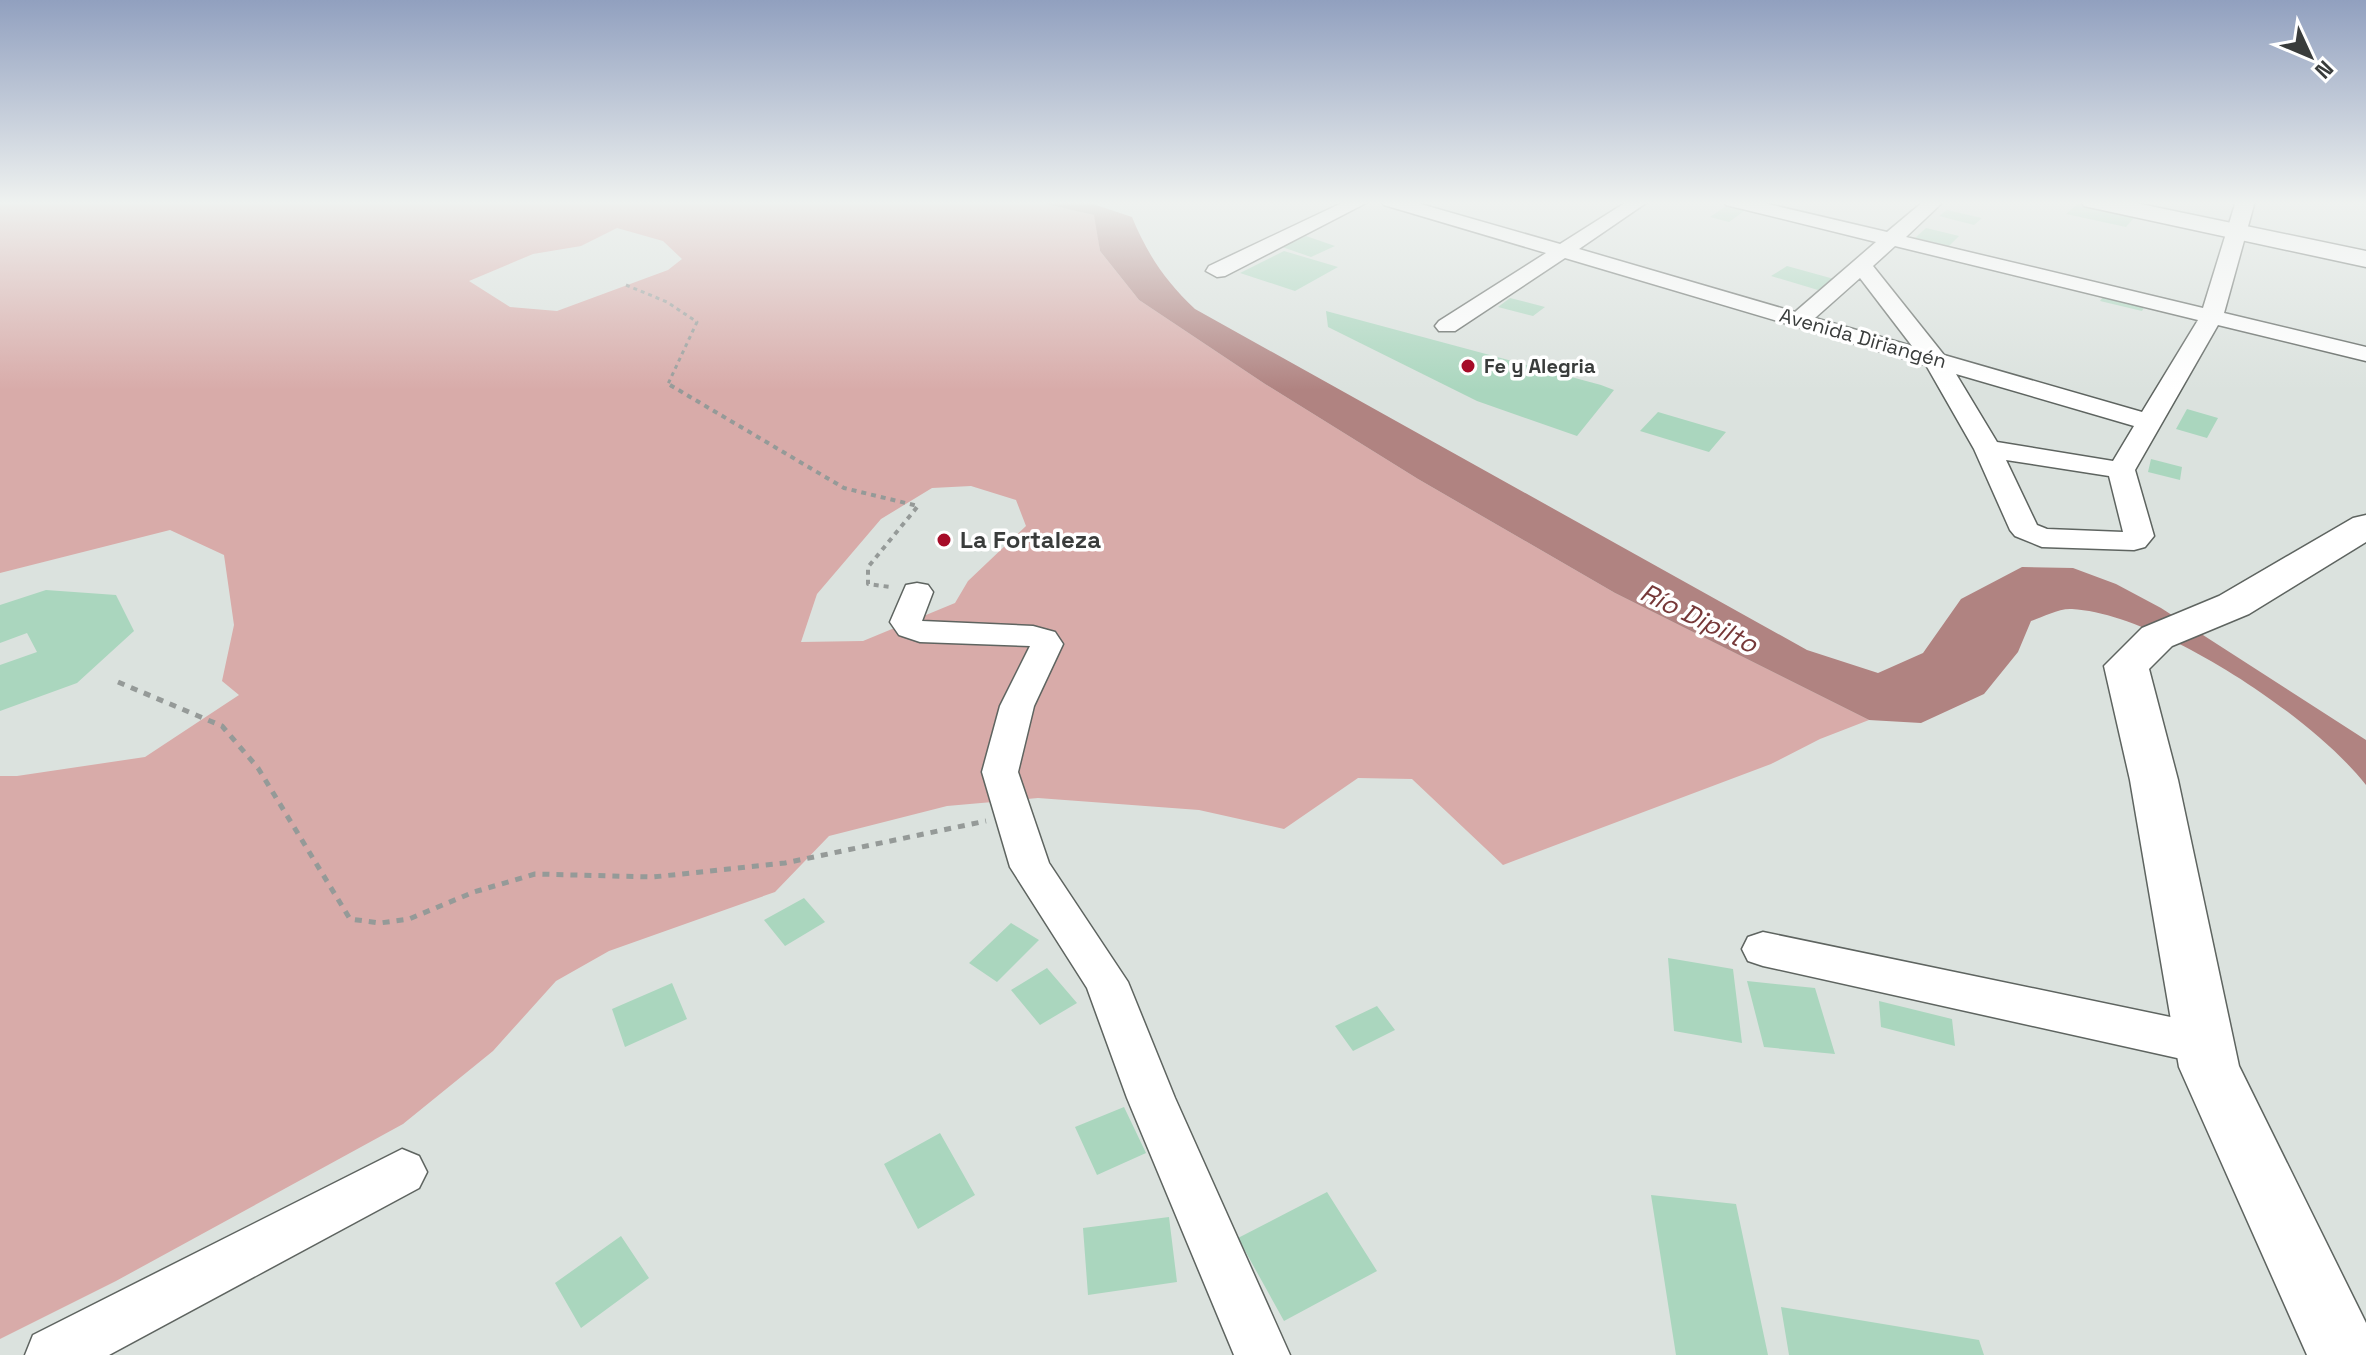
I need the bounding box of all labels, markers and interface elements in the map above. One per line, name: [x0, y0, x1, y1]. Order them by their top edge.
north arrow: [2270, 16, 2350, 96]
text: N: [2309, 55, 2340, 85]
street label: Avenida Diriangén: [1777, 302, 1949, 374]
place label: Fe y Alegria: [1484, 353, 1596, 379]
marker: Fe y Alegria: [1459, 357, 1477, 375]
place label: La Fortaleza: [960, 524, 1101, 555]
marker: La Fortaleza: [935, 531, 953, 549]
water label: Río Dipilto: [1635, 575, 1764, 661]

